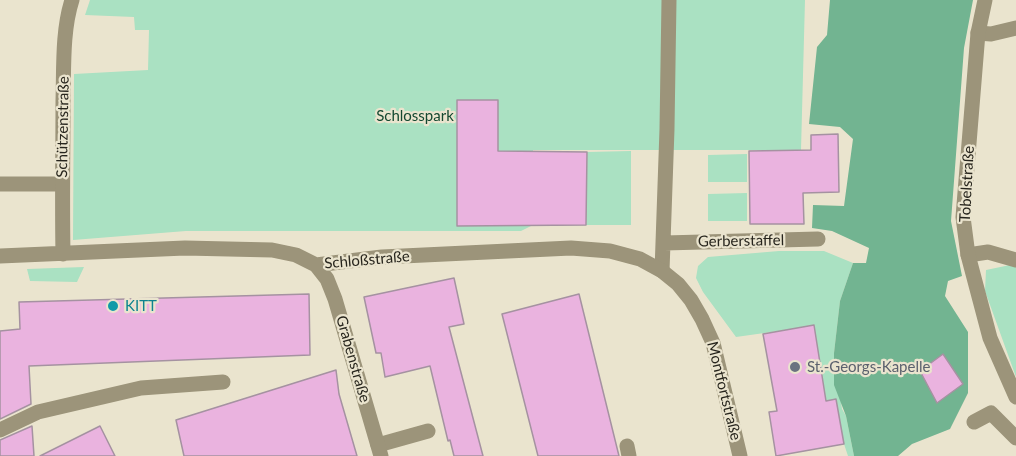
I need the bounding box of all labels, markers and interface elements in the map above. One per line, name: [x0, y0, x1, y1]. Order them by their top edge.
street label: Schützenstraße: [53, 76, 73, 178]
park label: Schlosspark: [376, 107, 454, 125]
street label: Tobelstraße: [956, 145, 978, 223]
street label: Gerberstaffel: [698, 231, 784, 251]
street label: Schloßstraße: [324, 247, 410, 273]
place label: KITT: [125, 297, 157, 315]
marker: KITT: [106, 299, 120, 313]
street label: Grabenstraße: [332, 313, 374, 405]
street label: Montfortstraße: [703, 340, 745, 442]
place label: St.-Georgs-Kapelle: [807, 358, 930, 376]
marker: St.-Georgs-Kapelle: [788, 360, 802, 374]

